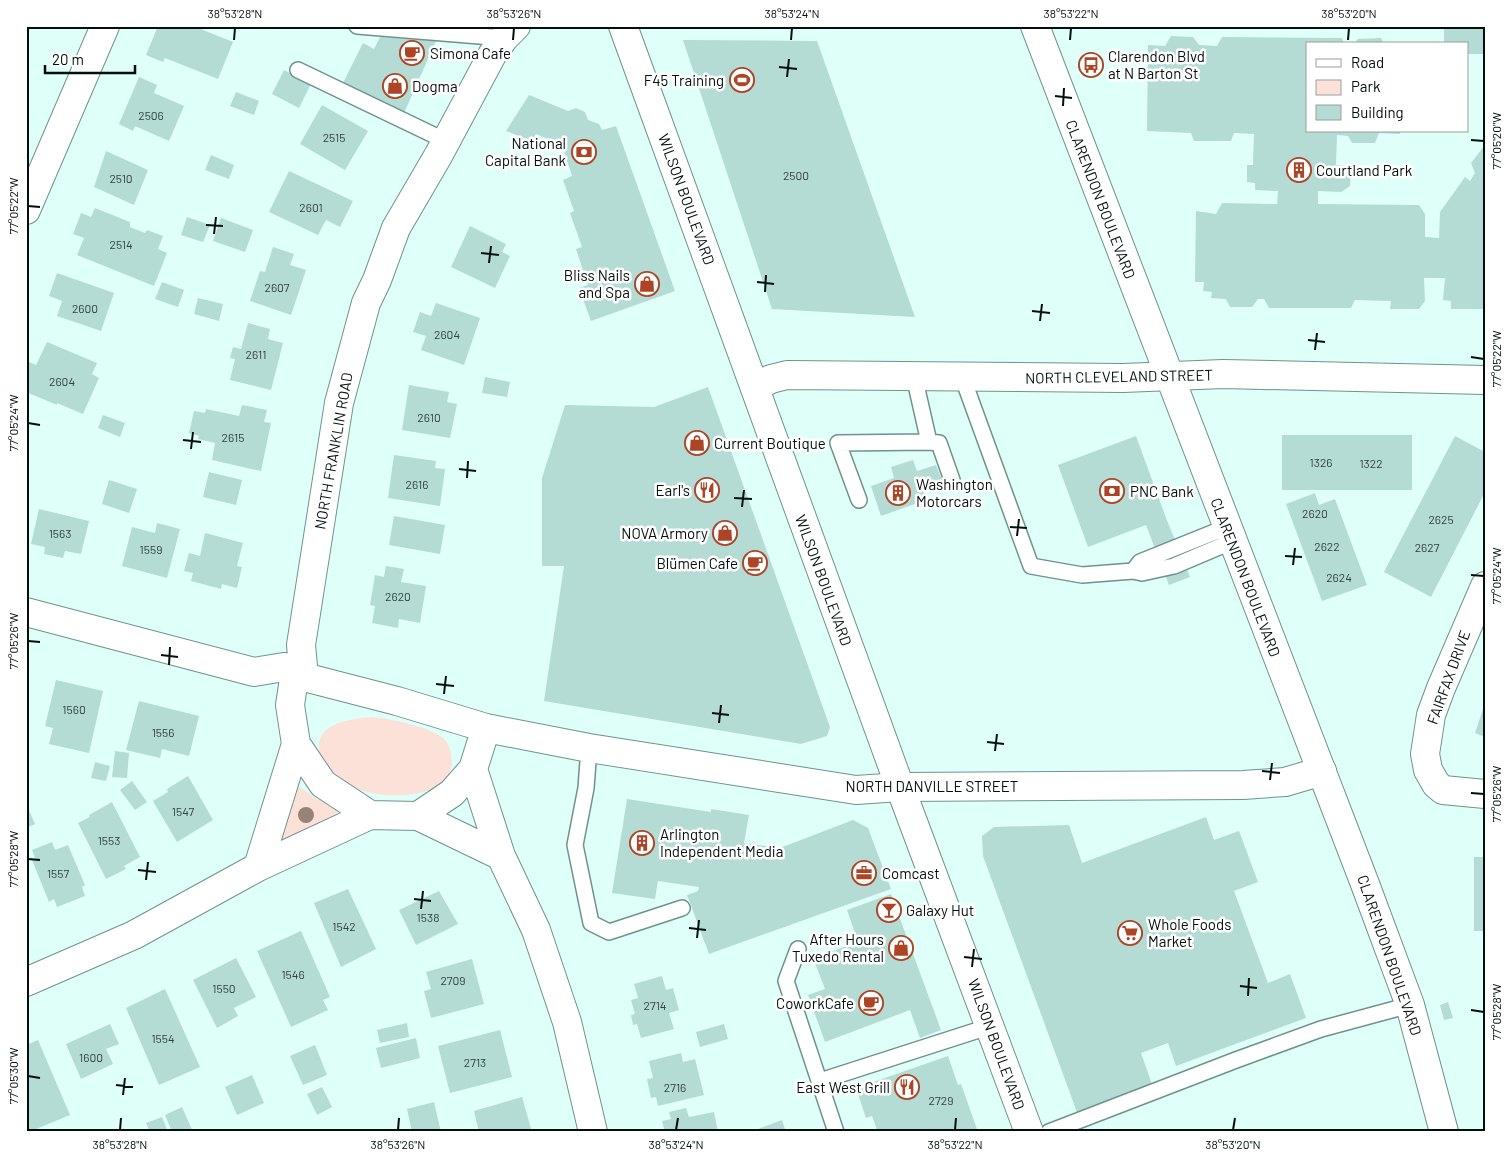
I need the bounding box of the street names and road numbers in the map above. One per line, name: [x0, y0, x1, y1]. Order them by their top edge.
street label: CLARENDON BOULEVARD: [1062, 117, 1140, 281]
street label: WILSON BOULEVARD: [655, 131, 719, 267]
street label: NORTH CLEVELAND STREET: [1025, 365, 1213, 387]
street label: NORTH FRANKLIN ROAD: [310, 371, 356, 531]
street label: CLARENDON BOULEVARD: [1207, 495, 1285, 659]
street label: WILSON BOULEVARD: [792, 512, 856, 648]
street label: FAIRFAX DRIVE: [1423, 628, 1473, 726]
street label: NORTH DANVILLE STREET: [846, 777, 1018, 795]
street label: CLARENDON BOULEVARD: [1354, 872, 1426, 1038]
street label: WILSON BOULEVARD: [965, 976, 1029, 1112]

